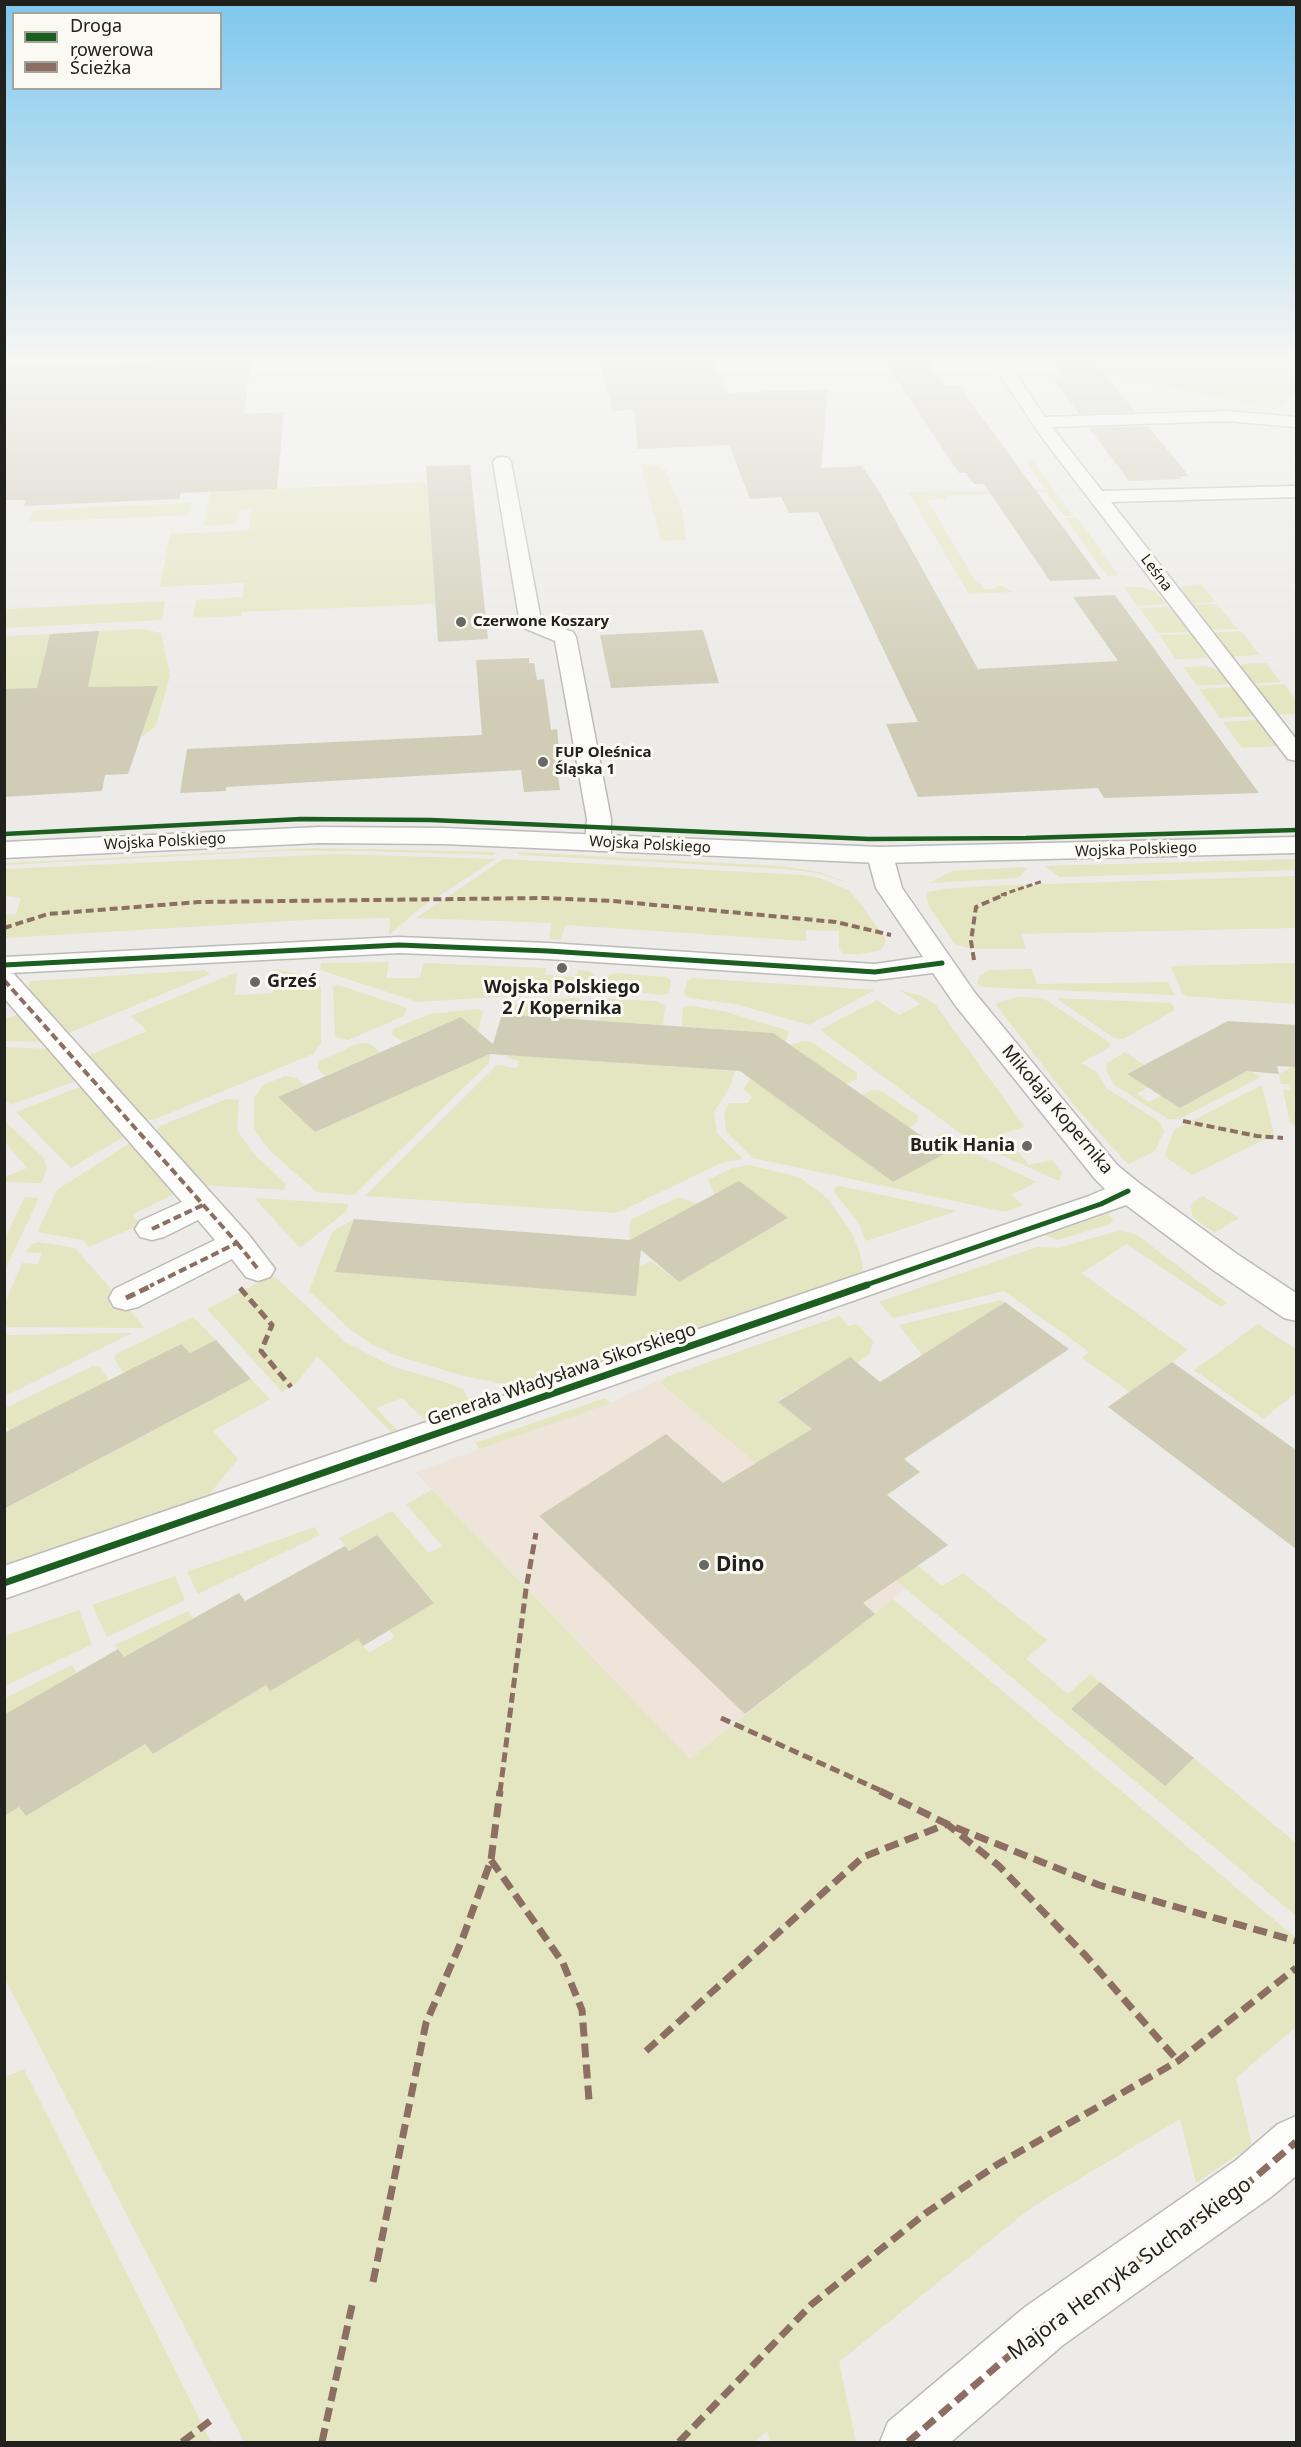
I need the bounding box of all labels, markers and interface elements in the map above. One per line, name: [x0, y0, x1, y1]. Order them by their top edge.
legend: [12, 12, 222, 90]
text: Droga rowerowa: [70, 13, 154, 61]
text: Ścieżka: [70, 55, 131, 79]
street label: Leśna: [1136, 551, 1176, 595]
place label: Czerwone Koszary: [473, 613, 609, 631]
marker: Czerwone Koszary: [454, 615, 468, 629]
place label: FUP Oleśnica Śląska 1: [555, 744, 652, 779]
marker: FUP Oleśnica Śląska 1: [536, 755, 550, 769]
street label: Wojska Polskiego: [104, 830, 226, 854]
street label: Wojska Polskiego: [589, 833, 711, 857]
street label: Wojska Polskiego: [1075, 839, 1197, 861]
marker: Wojska Polskiego 2 / Kopernika: [555, 961, 569, 975]
place label: Grześ: [267, 971, 317, 993]
marker: Grześ: [248, 975, 262, 989]
place label: Wojska Polskiego 2 / Kopernika: [484, 977, 640, 1020]
street label: Mikołaja Kopernika: [997, 1041, 1117, 1179]
place label: Butik Hania: [910, 1135, 1015, 1157]
marker: Butik Hania: [1020, 1139, 1034, 1153]
street label: Generała Władysława Sikorskiego: [425, 1319, 699, 1431]
place label: Dino: [716, 1552, 764, 1578]
marker: Dino: [697, 1558, 711, 1572]
street label: Majora Henryka Sucharskiego: [1003, 2172, 1257, 2366]

